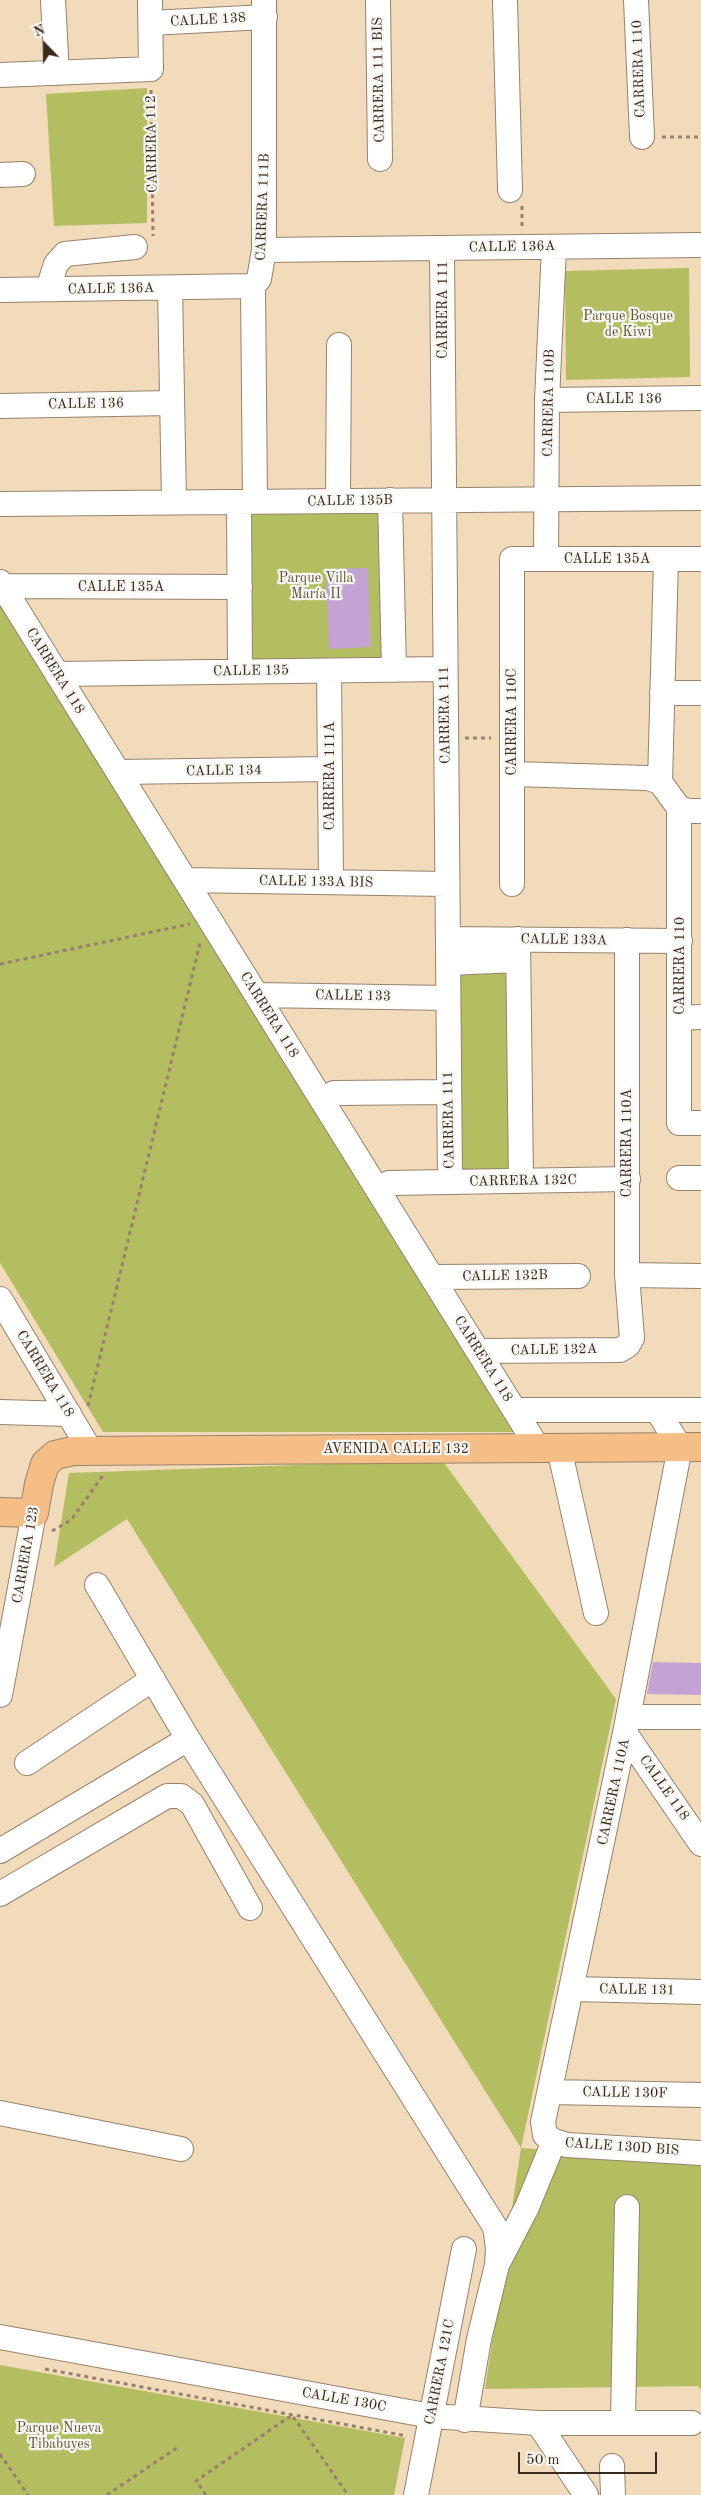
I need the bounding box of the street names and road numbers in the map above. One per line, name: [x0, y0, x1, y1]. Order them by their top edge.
street label: CALLE 138: [170, 10, 246, 30]
street label: CARRERA 111 BIS: [370, 17, 388, 143]
street label: CARRERA 110: [629, 20, 649, 118]
street label: CARRERA 112: [143, 95, 161, 193]
street label: CARRERA 111B: [253, 153, 273, 261]
street label: CALLE 136A: [468, 238, 556, 256]
street label: CARRERA 111: [435, 261, 451, 359]
street label: CALLE 136A: [67, 280, 155, 298]
street label: CARRERA 110B: [540, 349, 558, 457]
street label: CALLE 136: [586, 391, 662, 407]
street label: CALLE 136: [48, 395, 124, 413]
street label: CALLE 135B: [307, 492, 393, 510]
street label: CALLE 135A: [564, 551, 650, 567]
street label: CALLE 135A: [78, 579, 164, 595]
street label: CARRERA 118: [22, 625, 88, 717]
street label: CALLE 135: [213, 662, 289, 680]
street label: CARRERA 111: [436, 666, 454, 764]
street label: CARRERA 110C: [504, 668, 520, 776]
street label: CARRERA 111A: [322, 722, 338, 830]
street label: CALLE 134: [186, 762, 262, 780]
street label: CALLE 133A BIS: [259, 873, 373, 891]
street label: CARRERA 110: [672, 917, 688, 1015]
street label: CALLE 133A: [520, 931, 608, 949]
street label: CARRERA 118: [236, 969, 302, 1061]
street label: CALLE 133: [315, 987, 391, 1005]
street label: CARRERA 111: [440, 1071, 458, 1169]
street label: CARRERA 110A: [619, 1089, 635, 1197]
street label: CARRERA 132C: [469, 1172, 577, 1190]
street label: CALLE 132B: [462, 1267, 548, 1285]
street label: CARRERA 118: [450, 1313, 516, 1405]
street label: CARRERA 118: [13, 1328, 77, 1420]
street label: CALLE 132A: [510, 1341, 598, 1359]
street label: AVENIDA CALLE 132: [323, 1441, 469, 1457]
street label: CARRERA 123: [9, 1505, 43, 1605]
street label: CARRERA 110A: [594, 1737, 634, 1847]
street label: CALLE 118: [635, 1752, 693, 1824]
street label: CALLE 131: [599, 1981, 675, 1999]
street label: CALLE 130F: [582, 2084, 668, 2102]
street label: CALLE 130D BIS: [564, 2135, 680, 2159]
street label: CARRERA 121C: [422, 2318, 458, 2426]
street label: CALLE 130C: [300, 2384, 388, 2416]

